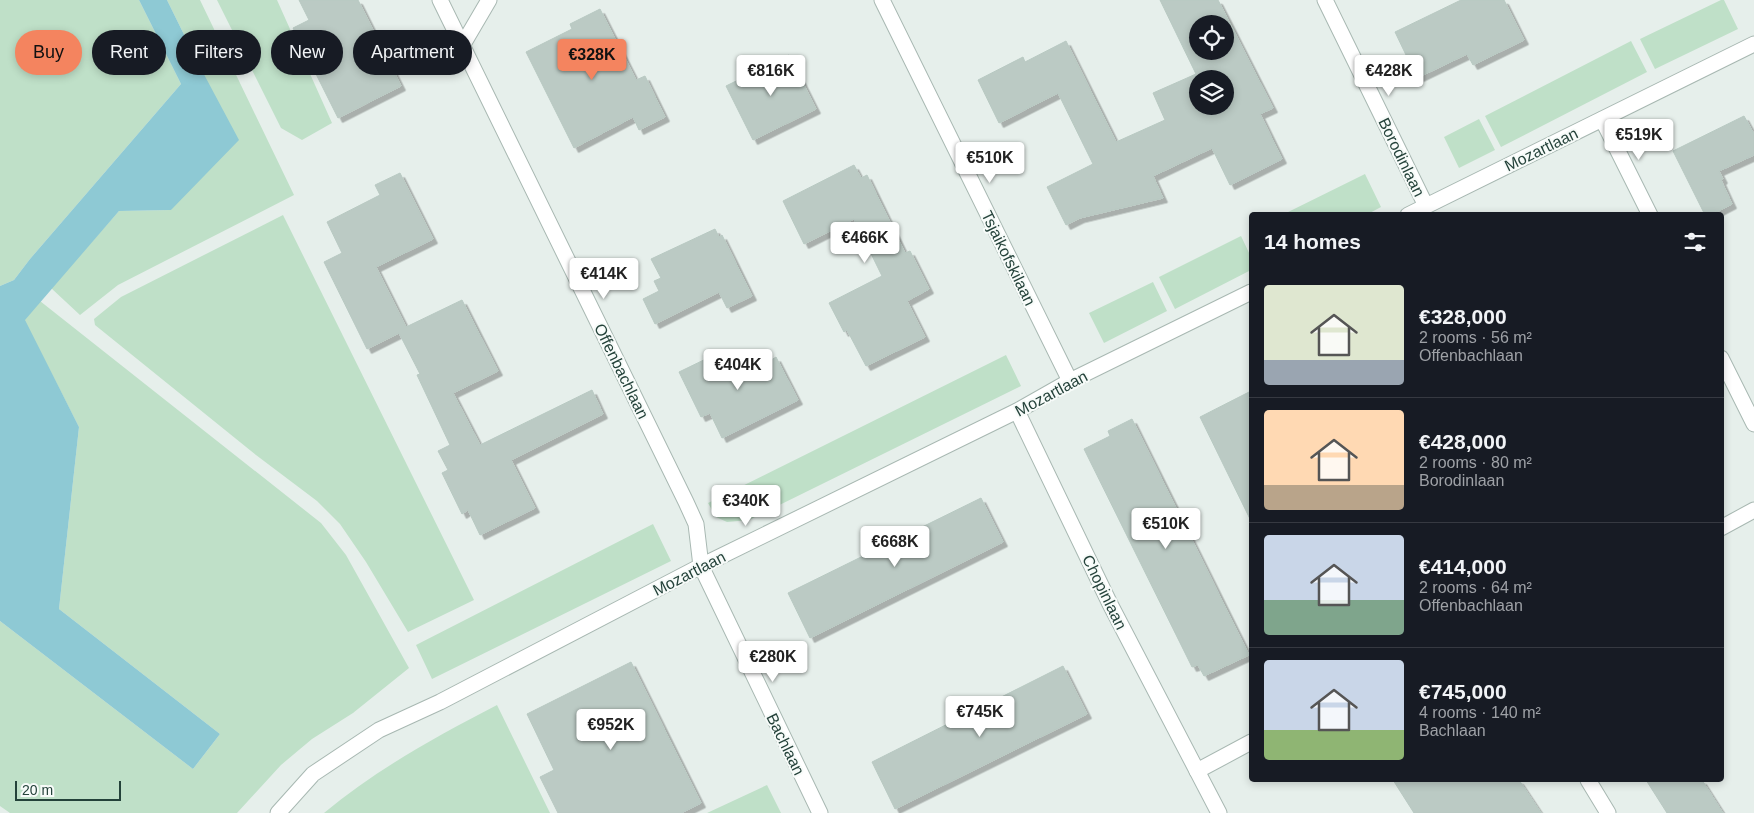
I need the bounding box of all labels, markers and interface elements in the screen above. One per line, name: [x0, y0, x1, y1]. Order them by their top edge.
map controls: [1189, 15, 1234, 115]
button: locate: [1189, 15, 1234, 60]
chip: Buy: [15, 30, 82, 75]
chip: Rent: [92, 30, 166, 75]
chip: Filters: [176, 30, 261, 75]
chip: New: [271, 30, 343, 75]
chip: Apartment: [353, 30, 472, 75]
pin: €328K: [557, 38, 627, 81]
text: €328K: [568, 46, 616, 63]
pin: €816K: [736, 54, 806, 97]
pin: €428K: [1354, 54, 1424, 97]
text: €816K: [747, 62, 795, 79]
text: €428K: [1365, 62, 1413, 79]
button: layers: [1189, 70, 1234, 115]
street label: Borodinlaan: [1375, 115, 1428, 199]
pin: €519K: [1604, 119, 1674, 161]
street label: Mozartlaan: [1502, 124, 1581, 174]
text: €519K: [1615, 126, 1663, 143]
pin: €510K: [955, 142, 1025, 184]
text: €510K: [966, 149, 1014, 166]
street label: Tsjaikofskilaan: [978, 208, 1039, 308]
pin: €466K: [830, 222, 900, 264]
icon: filters: [1681, 228, 1709, 256]
text: €466K: [841, 229, 889, 246]
text: 14 homes: [1264, 230, 1361, 253]
pin: €414K: [569, 258, 639, 300]
text: €414K: [580, 265, 628, 282]
icon: home: [1304, 305, 1364, 365]
text: €328,000: [1419, 305, 1507, 328]
street label: Offenbachlaan: [591, 321, 652, 422]
text: 2 rooms · 56 m²: [1419, 329, 1532, 346]
text: Offenbachlaan: [1419, 347, 1523, 364]
pin: €404K: [703, 348, 773, 391]
text: €404K: [714, 356, 762, 373]
street label: Mozartlaan: [1012, 367, 1090, 420]
icon: home: [1304, 430, 1364, 490]
text: €428,000: [1419, 430, 1507, 453]
text: 2 rooms · 80 m²: [1419, 454, 1532, 471]
text: Borodinlaan: [1419, 472, 1504, 489]
pin: €340K: [711, 484, 781, 527]
text: €340K: [722, 492, 770, 509]
pin: €510K: [1131, 508, 1201, 550]
text: €510K: [1142, 515, 1190, 532]
pin: €668K: [860, 526, 930, 568]
text: €668K: [871, 533, 919, 550]
street label: Mozartlaan: [650, 548, 728, 599]
street label: Chopinlaan: [1079, 552, 1130, 632]
icon: home: [1304, 555, 1364, 615]
text: €414,000: [1419, 555, 1507, 578]
text: 2 rooms · 64 m²: [1419, 579, 1532, 596]
text: Offenbachlaan: [1419, 597, 1523, 614]
pin: €280K: [738, 640, 808, 683]
text: €280K: [749, 648, 797, 665]
icon: home: [1304, 680, 1364, 740]
text: €745,000: [1419, 680, 1507, 703]
pin: €745K: [945, 696, 1015, 738]
text: €745K: [956, 703, 1004, 720]
text: 4 rooms · 140 m²: [1419, 704, 1541, 721]
pin: €952K: [576, 708, 646, 751]
street label: Bachlaan: [763, 711, 808, 778]
text: €952K: [587, 716, 635, 733]
text: Bachlaan: [1419, 722, 1486, 739]
scale bar: [15, 778, 121, 801]
text: 20 m: [22, 782, 53, 798]

